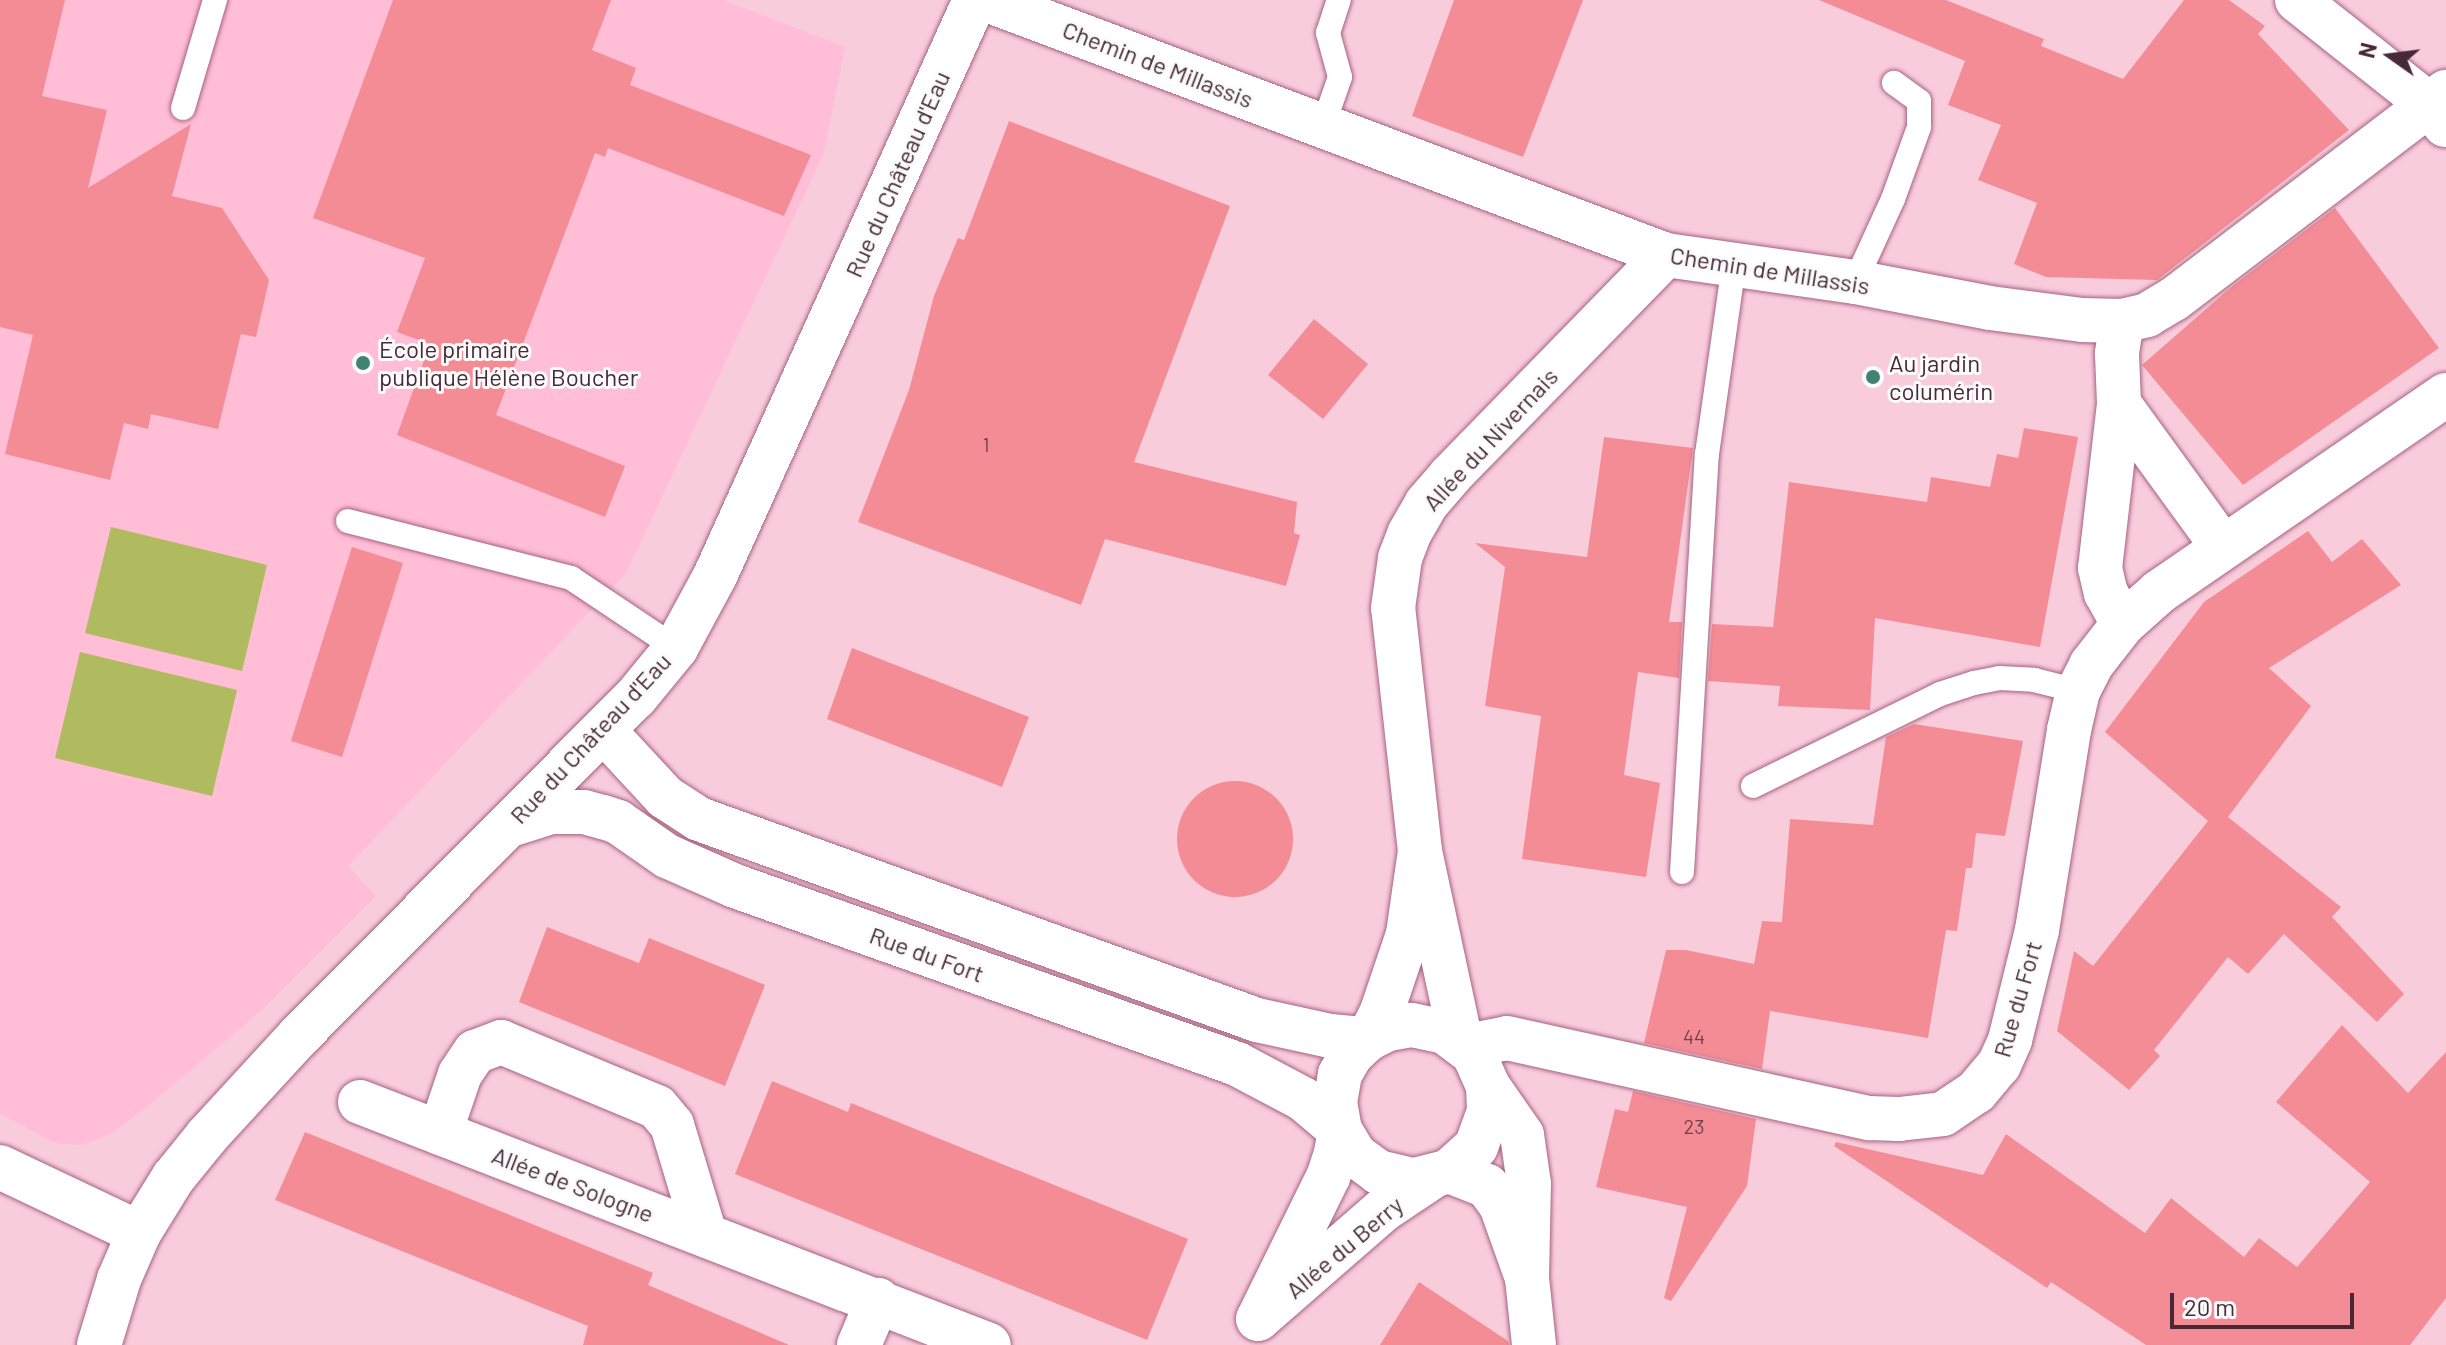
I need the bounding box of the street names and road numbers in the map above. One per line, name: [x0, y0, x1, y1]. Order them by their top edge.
street label: Chemin de Millassis: [1059, 14, 1257, 114]
street label: Rue du Château d'Eau: [839, 66, 955, 282]
street label: Chemin de Millassis: [1668, 240, 1872, 300]
street label: Allée du Nivernais: [1417, 362, 1563, 516]
street label: Rue du Château d'Eau: [504, 647, 676, 829]
street label: Rue du Fort: [866, 920, 988, 988]
street label: Rue du Fort: [1987, 938, 2047, 1060]
street label: Allée de Sologne: [488, 1140, 658, 1228]
street label: Allée du Berry: [1280, 1190, 1408, 1304]

